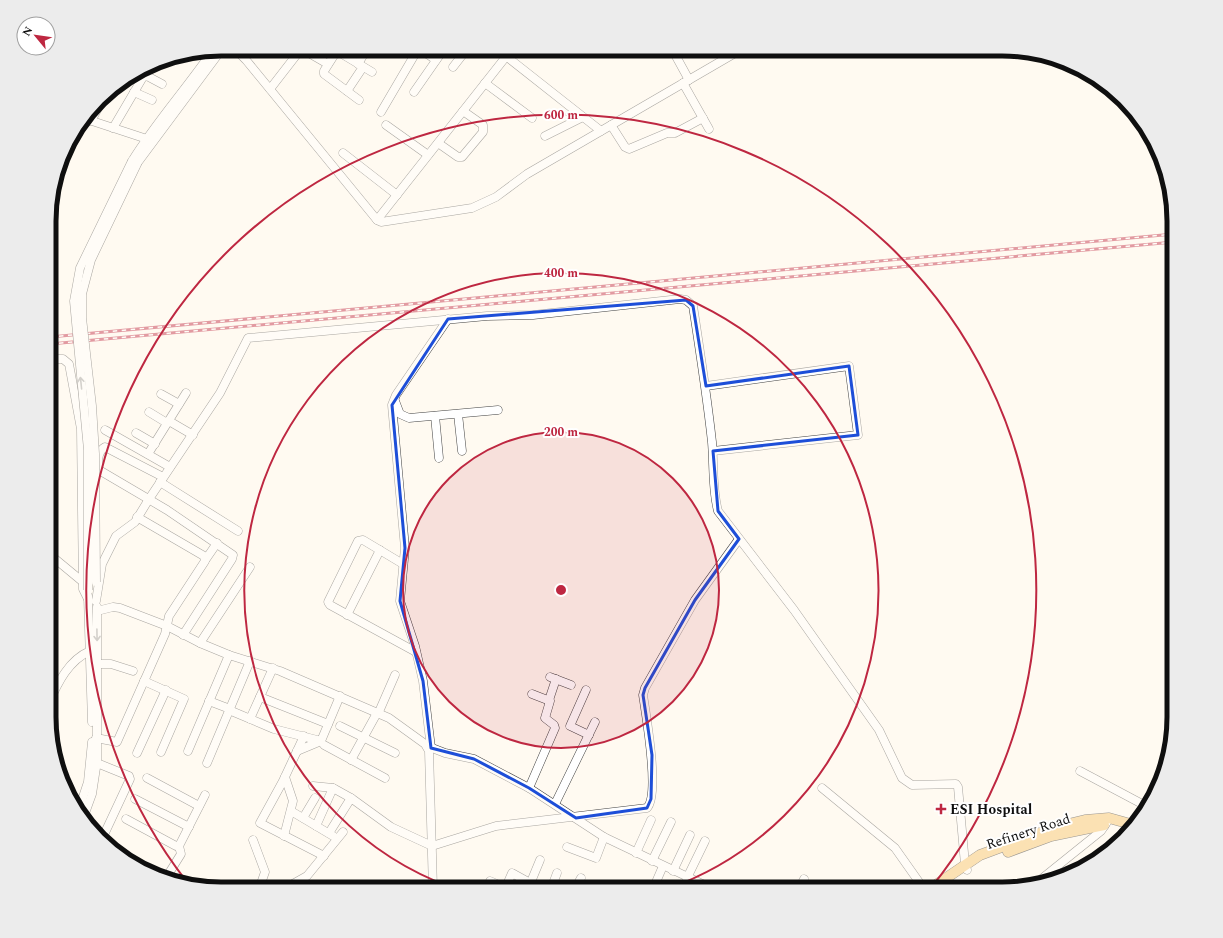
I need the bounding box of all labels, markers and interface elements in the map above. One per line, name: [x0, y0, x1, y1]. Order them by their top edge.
north arrow: [16, 16, 56, 56]
text: N: [18, 23, 37, 39]
text: 600 m: [544, 106, 578, 125]
text: 400 m: [544, 264, 578, 283]
one-way arrow: [78, 377, 85, 390]
text: 200 m: [544, 423, 578, 442]
centre of rings: [554, 583, 568, 597]
one-way arrow: [93, 628, 101, 641]
place label: ESI Hospital: [950, 799, 1033, 820]
marker: ESI Hospital: [935, 803, 947, 815]
street label: Refinery Road: [983, 808, 1073, 855]

